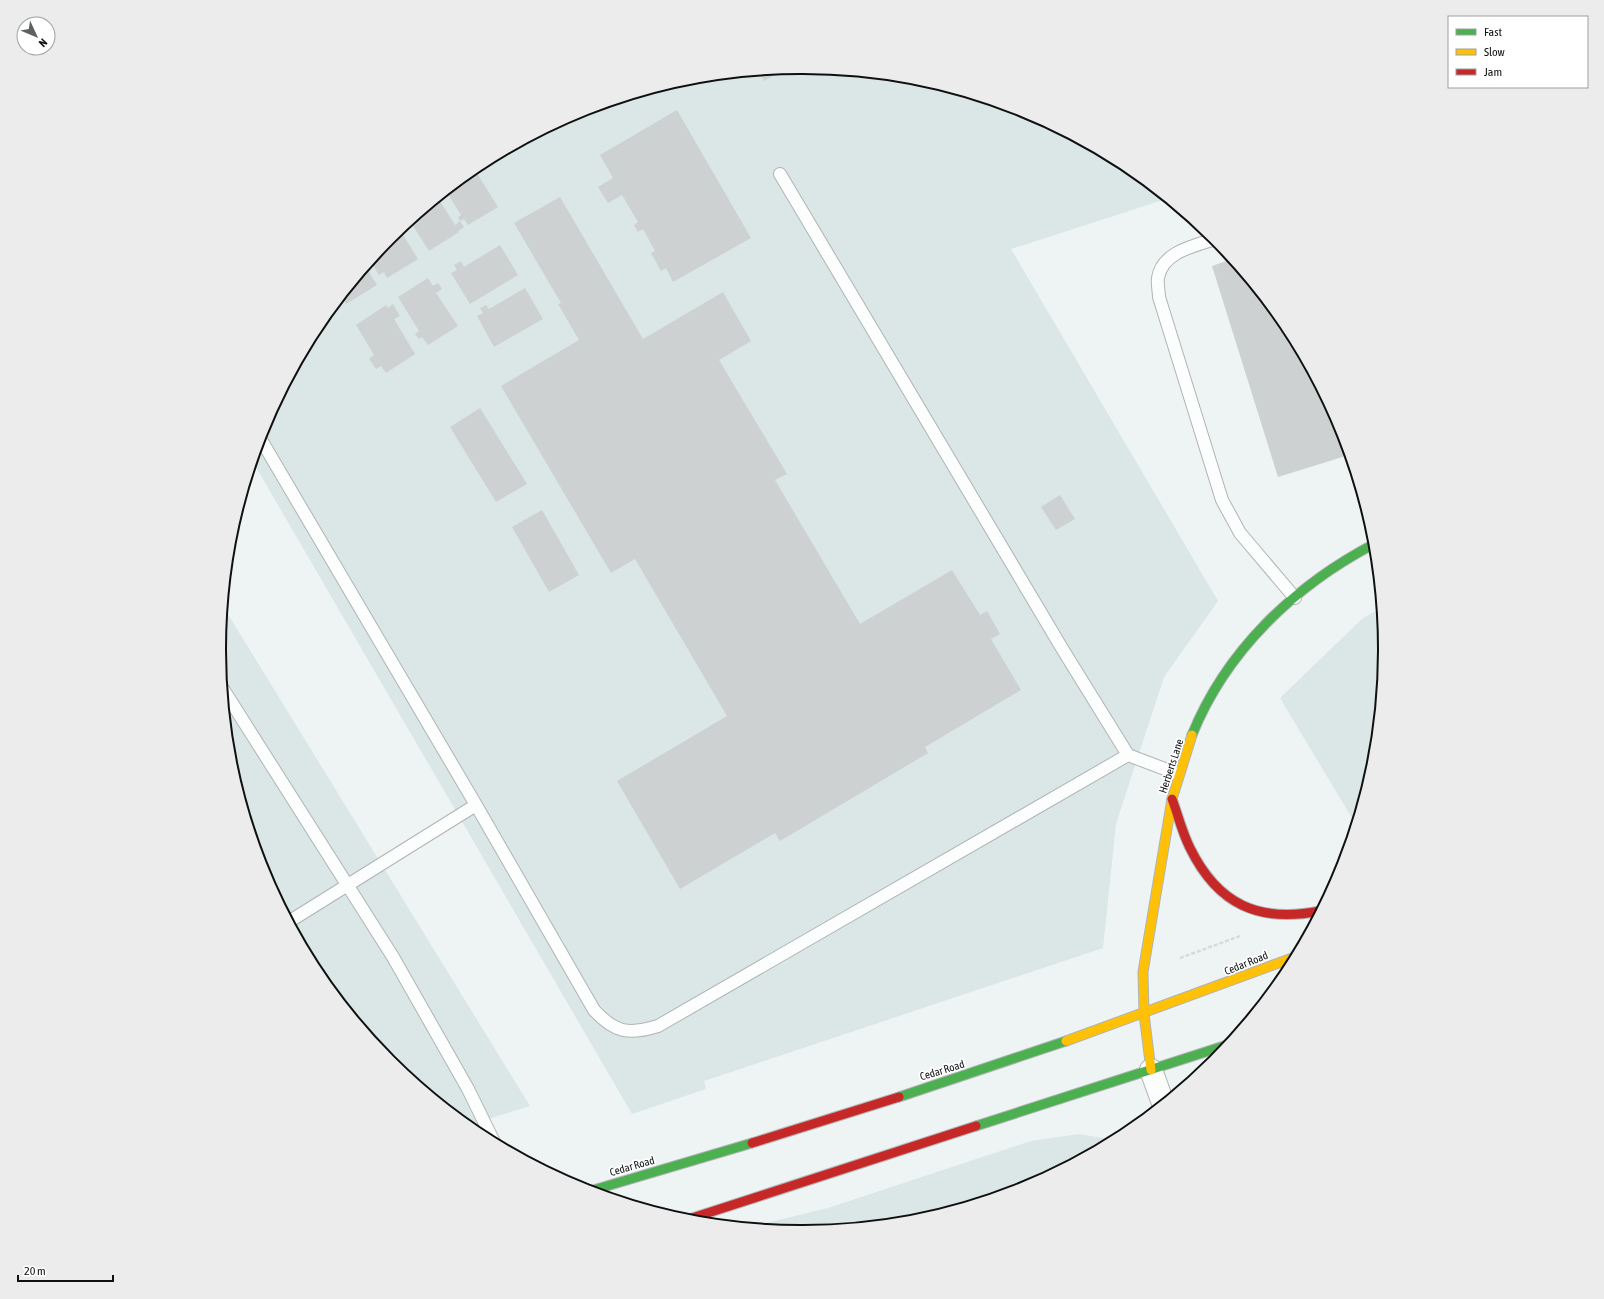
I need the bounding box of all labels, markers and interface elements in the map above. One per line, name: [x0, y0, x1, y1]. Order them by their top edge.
north arrow: [16, 16, 56, 56]
legend: [1448, 16, 1588, 88]
text: Fast: [1484, 25, 1502, 39]
text: N: [37, 36, 50, 49]
text: Slow: [1484, 45, 1505, 59]
text: Jam: [1484, 65, 1502, 79]
street label: Herberts Lane: [1157, 737, 1185, 795]
street label: Cedar Road: [1222, 949, 1270, 977]
street label: Cedar Road: [918, 1058, 966, 1082]
street label: Cedar Road: [608, 1154, 656, 1178]
scale bar: [18, 1257, 113, 1283]
text: 20 m: [24, 1264, 46, 1278]

